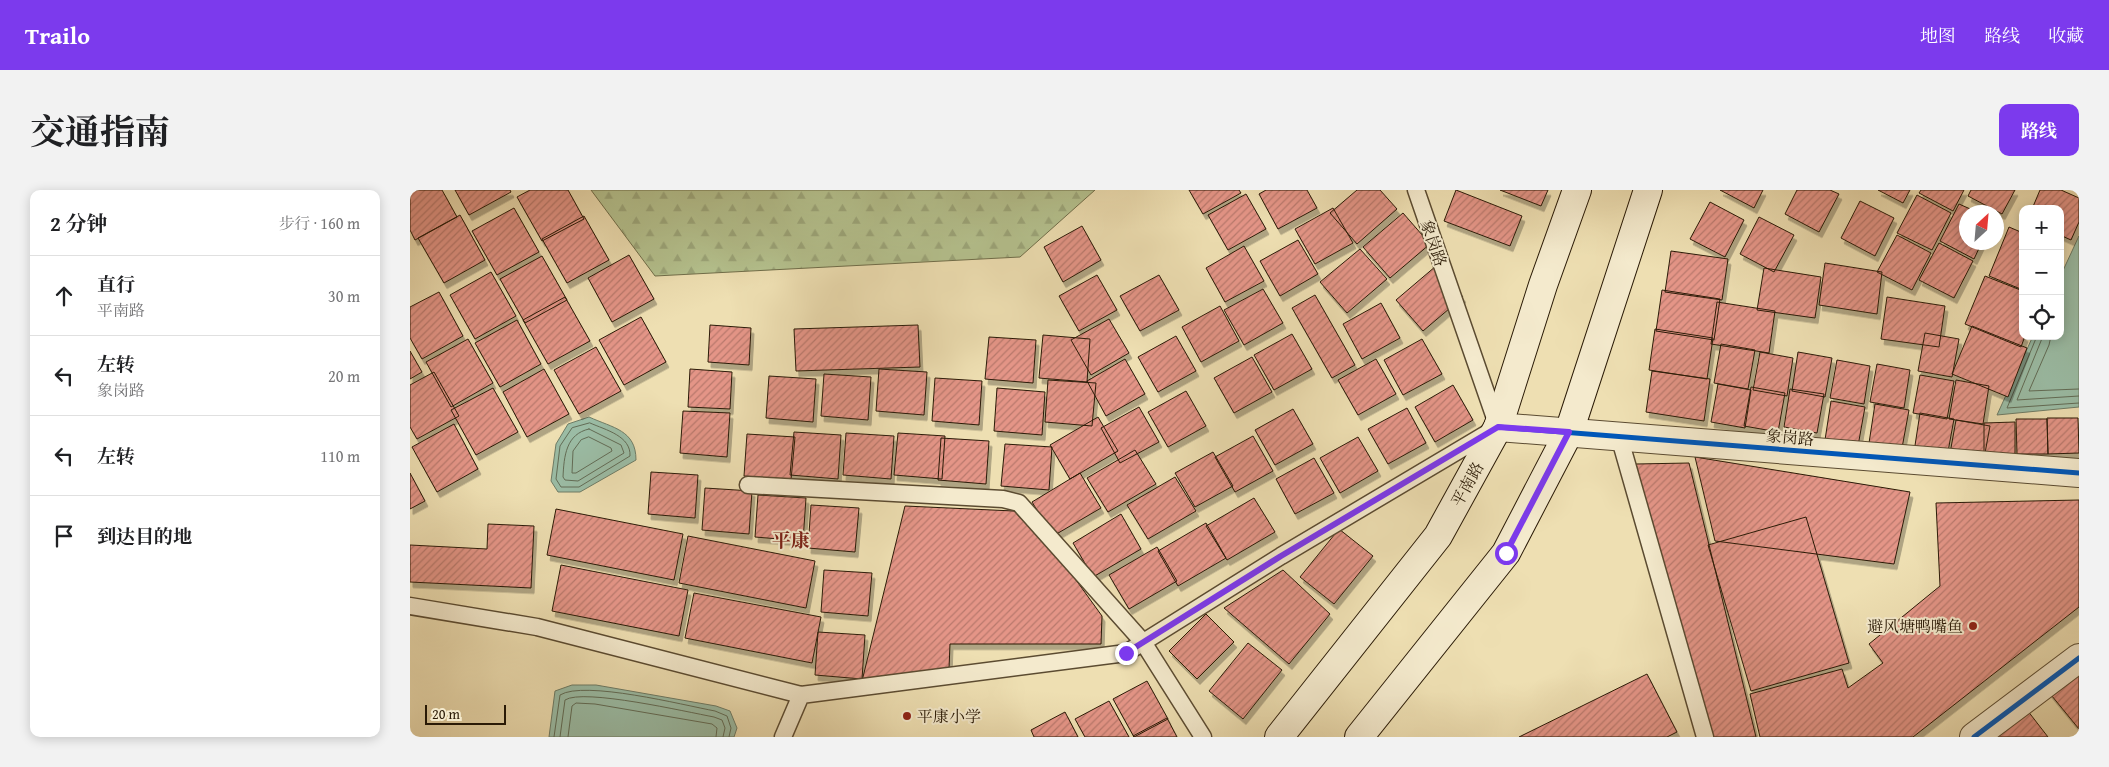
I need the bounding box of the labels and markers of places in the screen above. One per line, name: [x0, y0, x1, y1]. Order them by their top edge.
place label: 避风塘鸭嘴鱼: [1867, 614, 1963, 638]
marker: 避风塘鸭嘴鱼: [1967, 620, 1979, 632]
place label: 平康小学: [917, 704, 981, 728]
marker: 平康小学: [901, 710, 913, 722]

